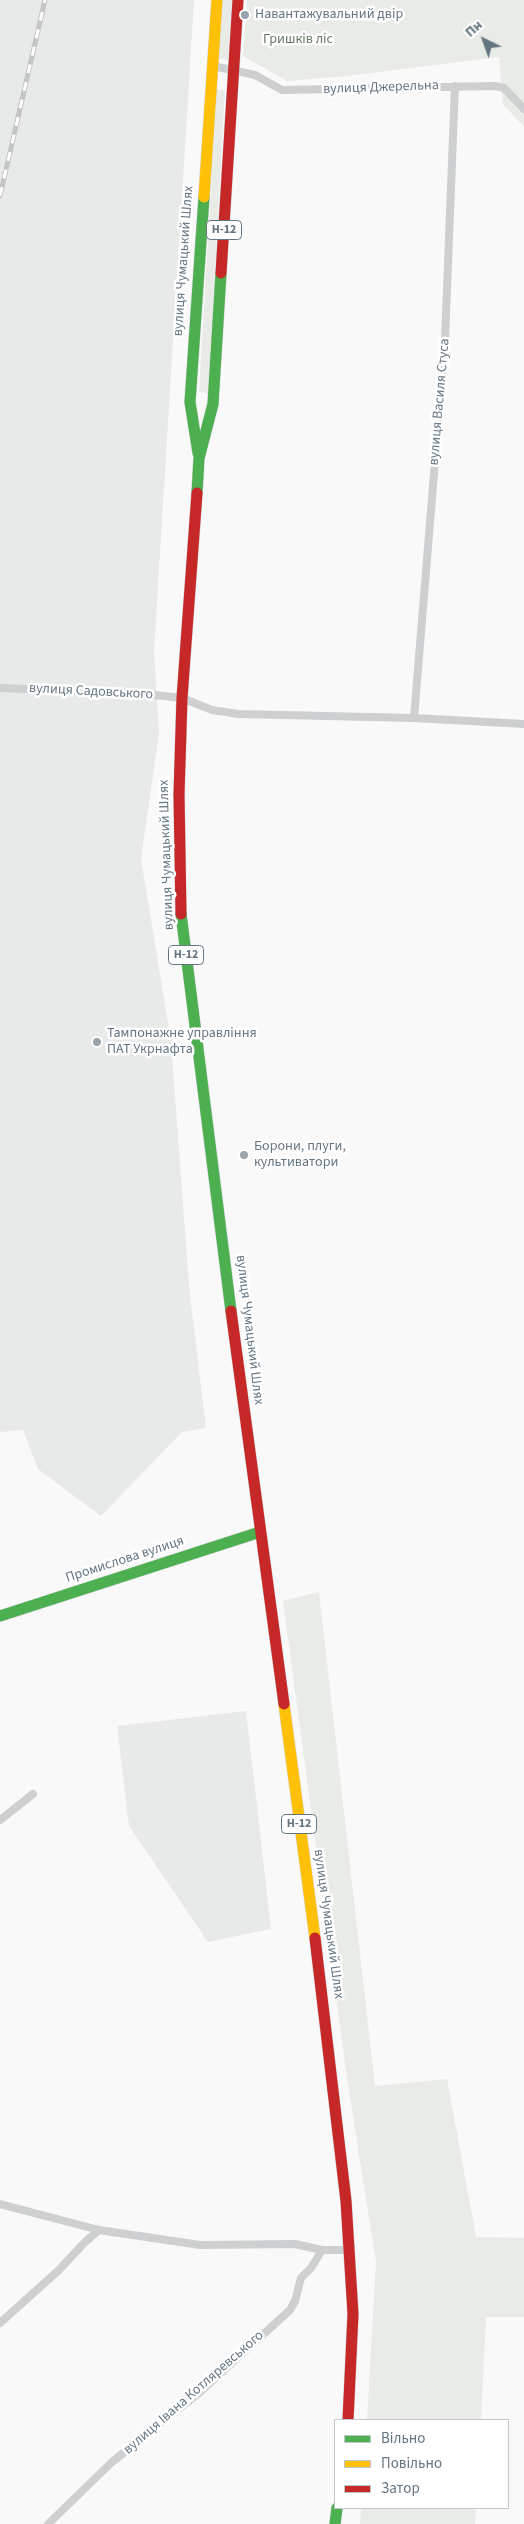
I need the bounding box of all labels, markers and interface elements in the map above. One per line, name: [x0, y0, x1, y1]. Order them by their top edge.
place label: Навантажувальний двір: [255, 7, 403, 23]
marker: Навантажувальний двір: [239, 9, 251, 21]
north arrow: [459, 15, 509, 65]
text: Пн: [461, 16, 487, 42]
park label: Гришків ліс: [263, 32, 333, 48]
street label: вулиця Джерельна: [323, 78, 439, 98]
street label: вулиця Чумацький Шлях: [170, 185, 198, 337]
road number: Н-12: [206, 220, 242, 240]
street label: вулиця Василя Стуса: [426, 338, 454, 466]
street label: вулиця Садовського: [29, 680, 153, 704]
street label: вулиця Чумацький Шлях: [156, 779, 178, 931]
road number: Н-12: [168, 946, 204, 964]
place label: Тампонажне управління ПАТ Укрнафта: [107, 1026, 257, 1058]
marker: Тампонажне управління ПАТ Укрнафта: [91, 1036, 103, 1048]
place label: Борони, плуги, культиватори: [254, 1139, 346, 1172]
marker: Борони, плуги, культиватори: [238, 1149, 250, 1161]
street label: вулиця Чумацький Шлях: [231, 1254, 267, 1406]
street label: Промислова вулиця: [64, 1533, 186, 1587]
road number: Н-12: [282, 1815, 316, 1834]
street label: вулиця Чумацький Шлях: [309, 1848, 347, 2000]
street label: вулиця Івана Котляревського: [120, 2328, 268, 2458]
legend: [334, 2419, 509, 2509]
text: Вільно: [381, 2428, 425, 2449]
text: Повільно: [381, 2453, 442, 2474]
text: Затор: [381, 2478, 420, 2499]

